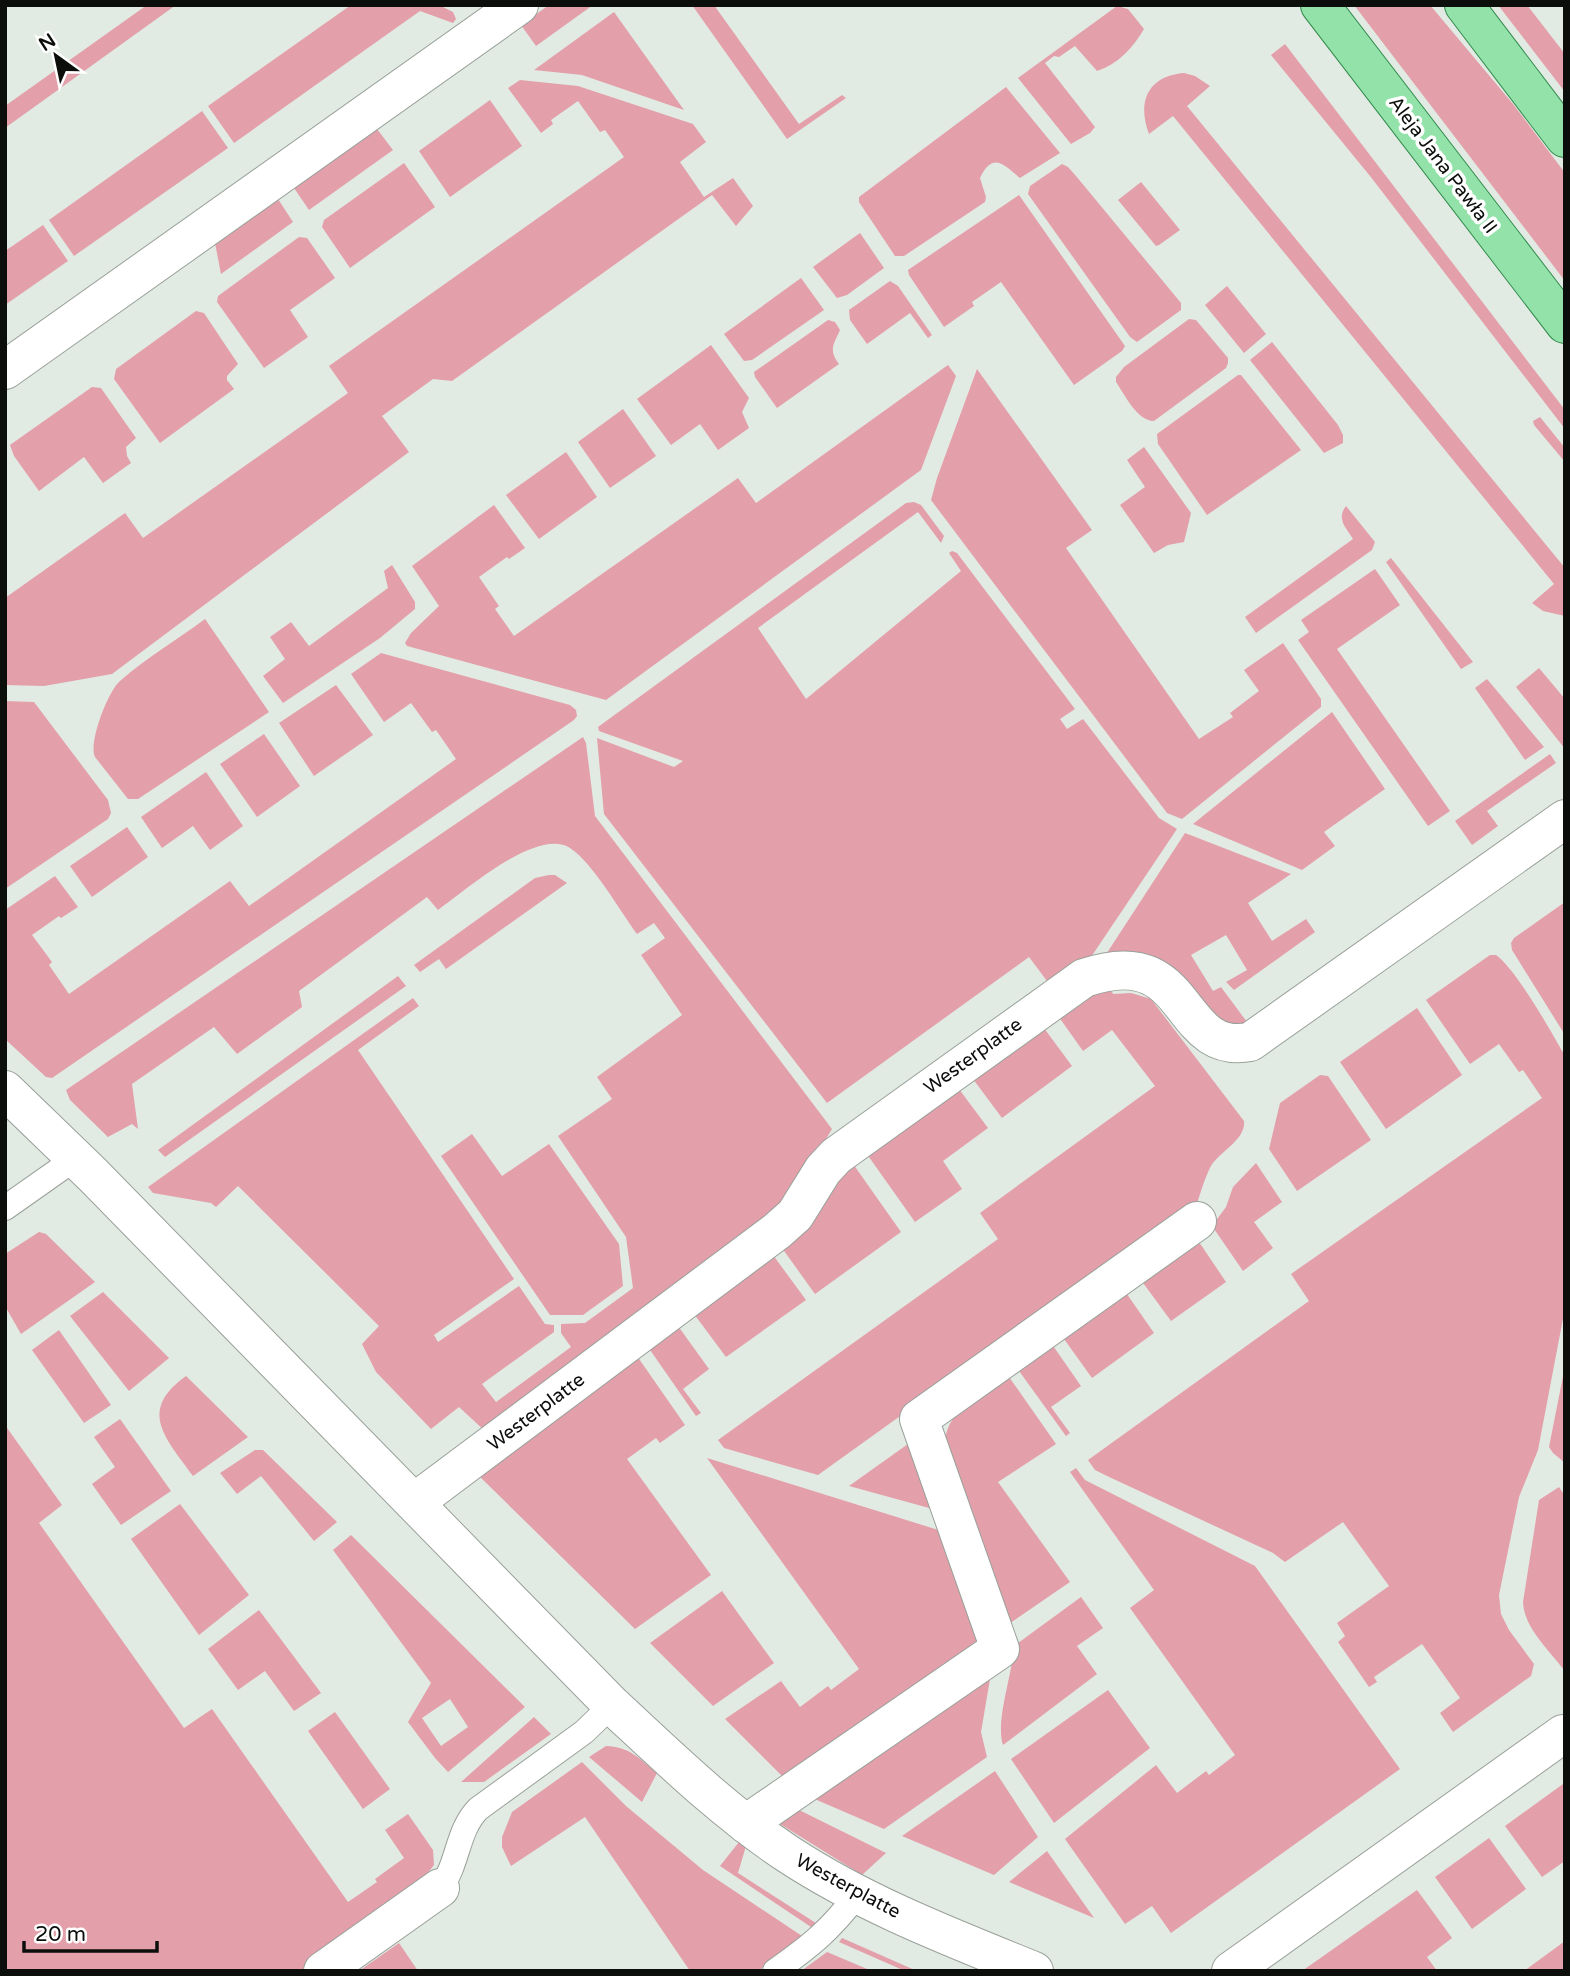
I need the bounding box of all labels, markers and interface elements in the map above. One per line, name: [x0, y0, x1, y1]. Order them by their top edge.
north arrow: [21, 21, 91, 91]
text: N: [35, 29, 60, 56]
street label: Aleja Jana Pawła II: [1384, 92, 1502, 238]
street label: Westerplatte: [920, 1013, 1026, 1099]
street label: Westerplatte: [483, 1368, 589, 1456]
street label: Westerplatte: [792, 1849, 904, 1923]
scale bar: [24, 1910, 158, 1954]
text: 20 m: [35, 1922, 86, 1947]

